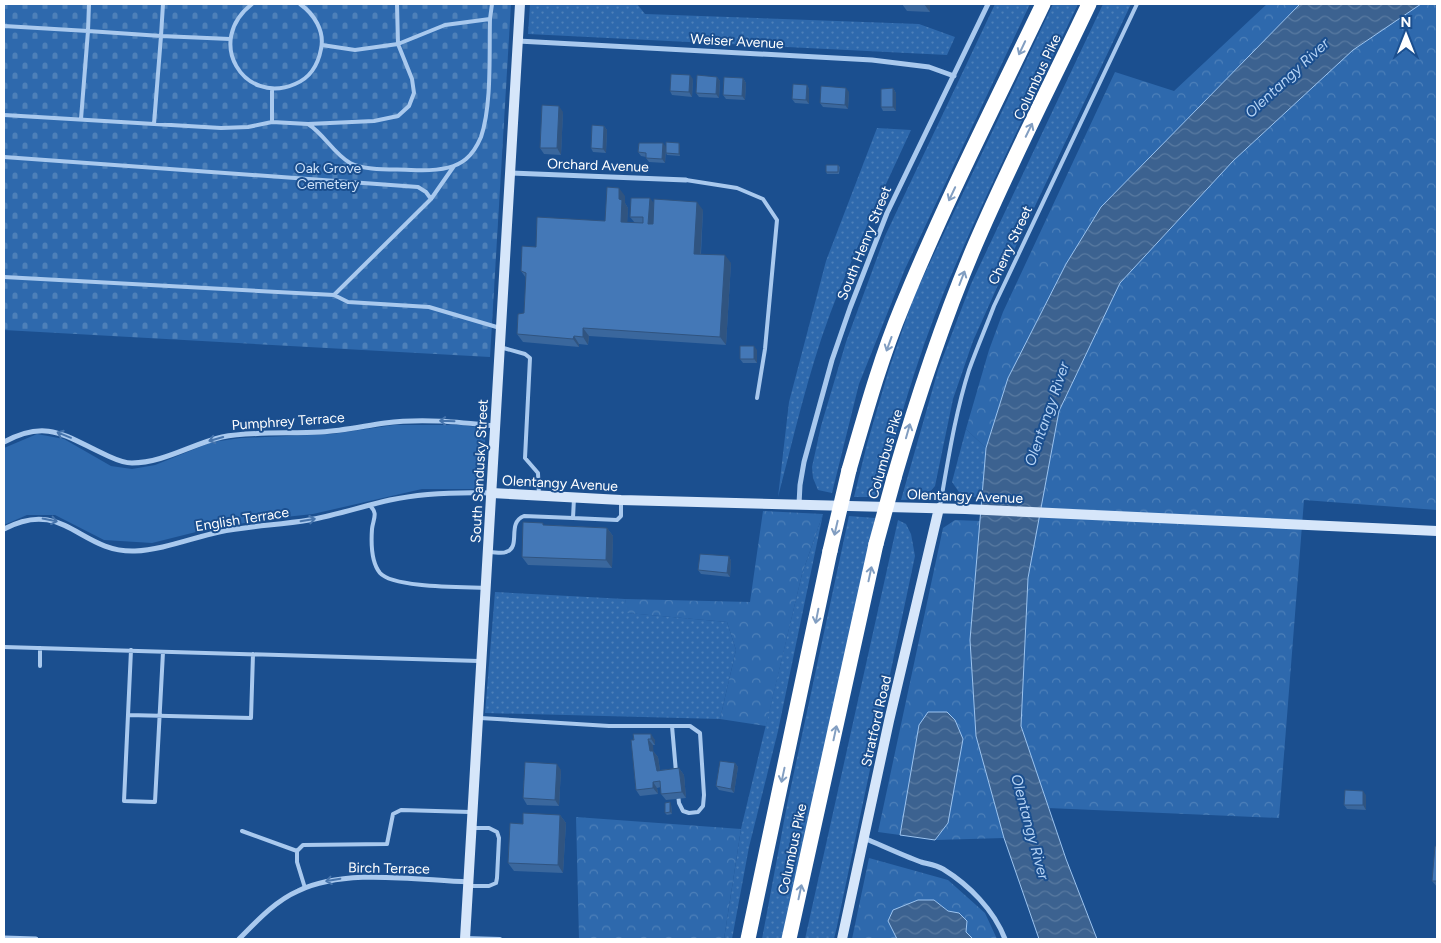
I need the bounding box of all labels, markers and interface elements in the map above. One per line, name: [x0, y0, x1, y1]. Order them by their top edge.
north arrow: [1381, 10, 1431, 60]
text: N: [1401, 14, 1411, 31]
street label: Weiser Avenue: [690, 31, 784, 52]
street label: Columbus Pike: [1010, 31, 1065, 123]
water label: Olentangy River: [1241, 34, 1334, 122]
one-way arrow: [1017, 40, 1026, 55]
one-way arrow: [1025, 123, 1035, 138]
street label: Orchard Avenue: [547, 155, 650, 176]
park label: Oak Grove Cemetery: [295, 160, 362, 193]
street label: South Henry Street: [834, 184, 895, 303]
one-way arrow: [947, 186, 956, 201]
street label: Cherry Street: [985, 203, 1036, 287]
one-way arrow: [958, 271, 967, 286]
one-way arrow: [884, 336, 893, 351]
water label: Olentangy River: [1021, 359, 1073, 468]
street label: South Sandusky Street: [467, 399, 492, 543]
street label: Columbus Pike: [865, 407, 907, 501]
street label: Pumphrey Terrace: [231, 409, 345, 434]
one-way arrow: [439, 417, 455, 426]
one-way arrow: [903, 423, 913, 439]
one-way arrow: [57, 430, 72, 439]
one-way arrow: [208, 435, 224, 445]
street label: Olentangy Avenue: [502, 472, 619, 495]
street label: Olentangy Avenue: [907, 486, 1024, 507]
street label: English Terrace: [194, 504, 291, 535]
one-way arrow: [299, 514, 315, 524]
one-way arrow: [42, 516, 58, 526]
one-way arrow: [830, 519, 840, 535]
one-way arrow: [866, 567, 875, 583]
one-way arrow: [811, 608, 821, 624]
street label: Stratford Road: [858, 674, 895, 768]
one-way arrow: [831, 725, 840, 741]
one-way arrow: [778, 767, 787, 783]
water label: Olentangy River: [1007, 772, 1053, 883]
street label: Columbus Pike: [775, 802, 811, 896]
street label: Birch Terrace: [348, 859, 430, 878]
one-way arrow: [325, 876, 341, 886]
one-way arrow: [795, 884, 805, 900]

